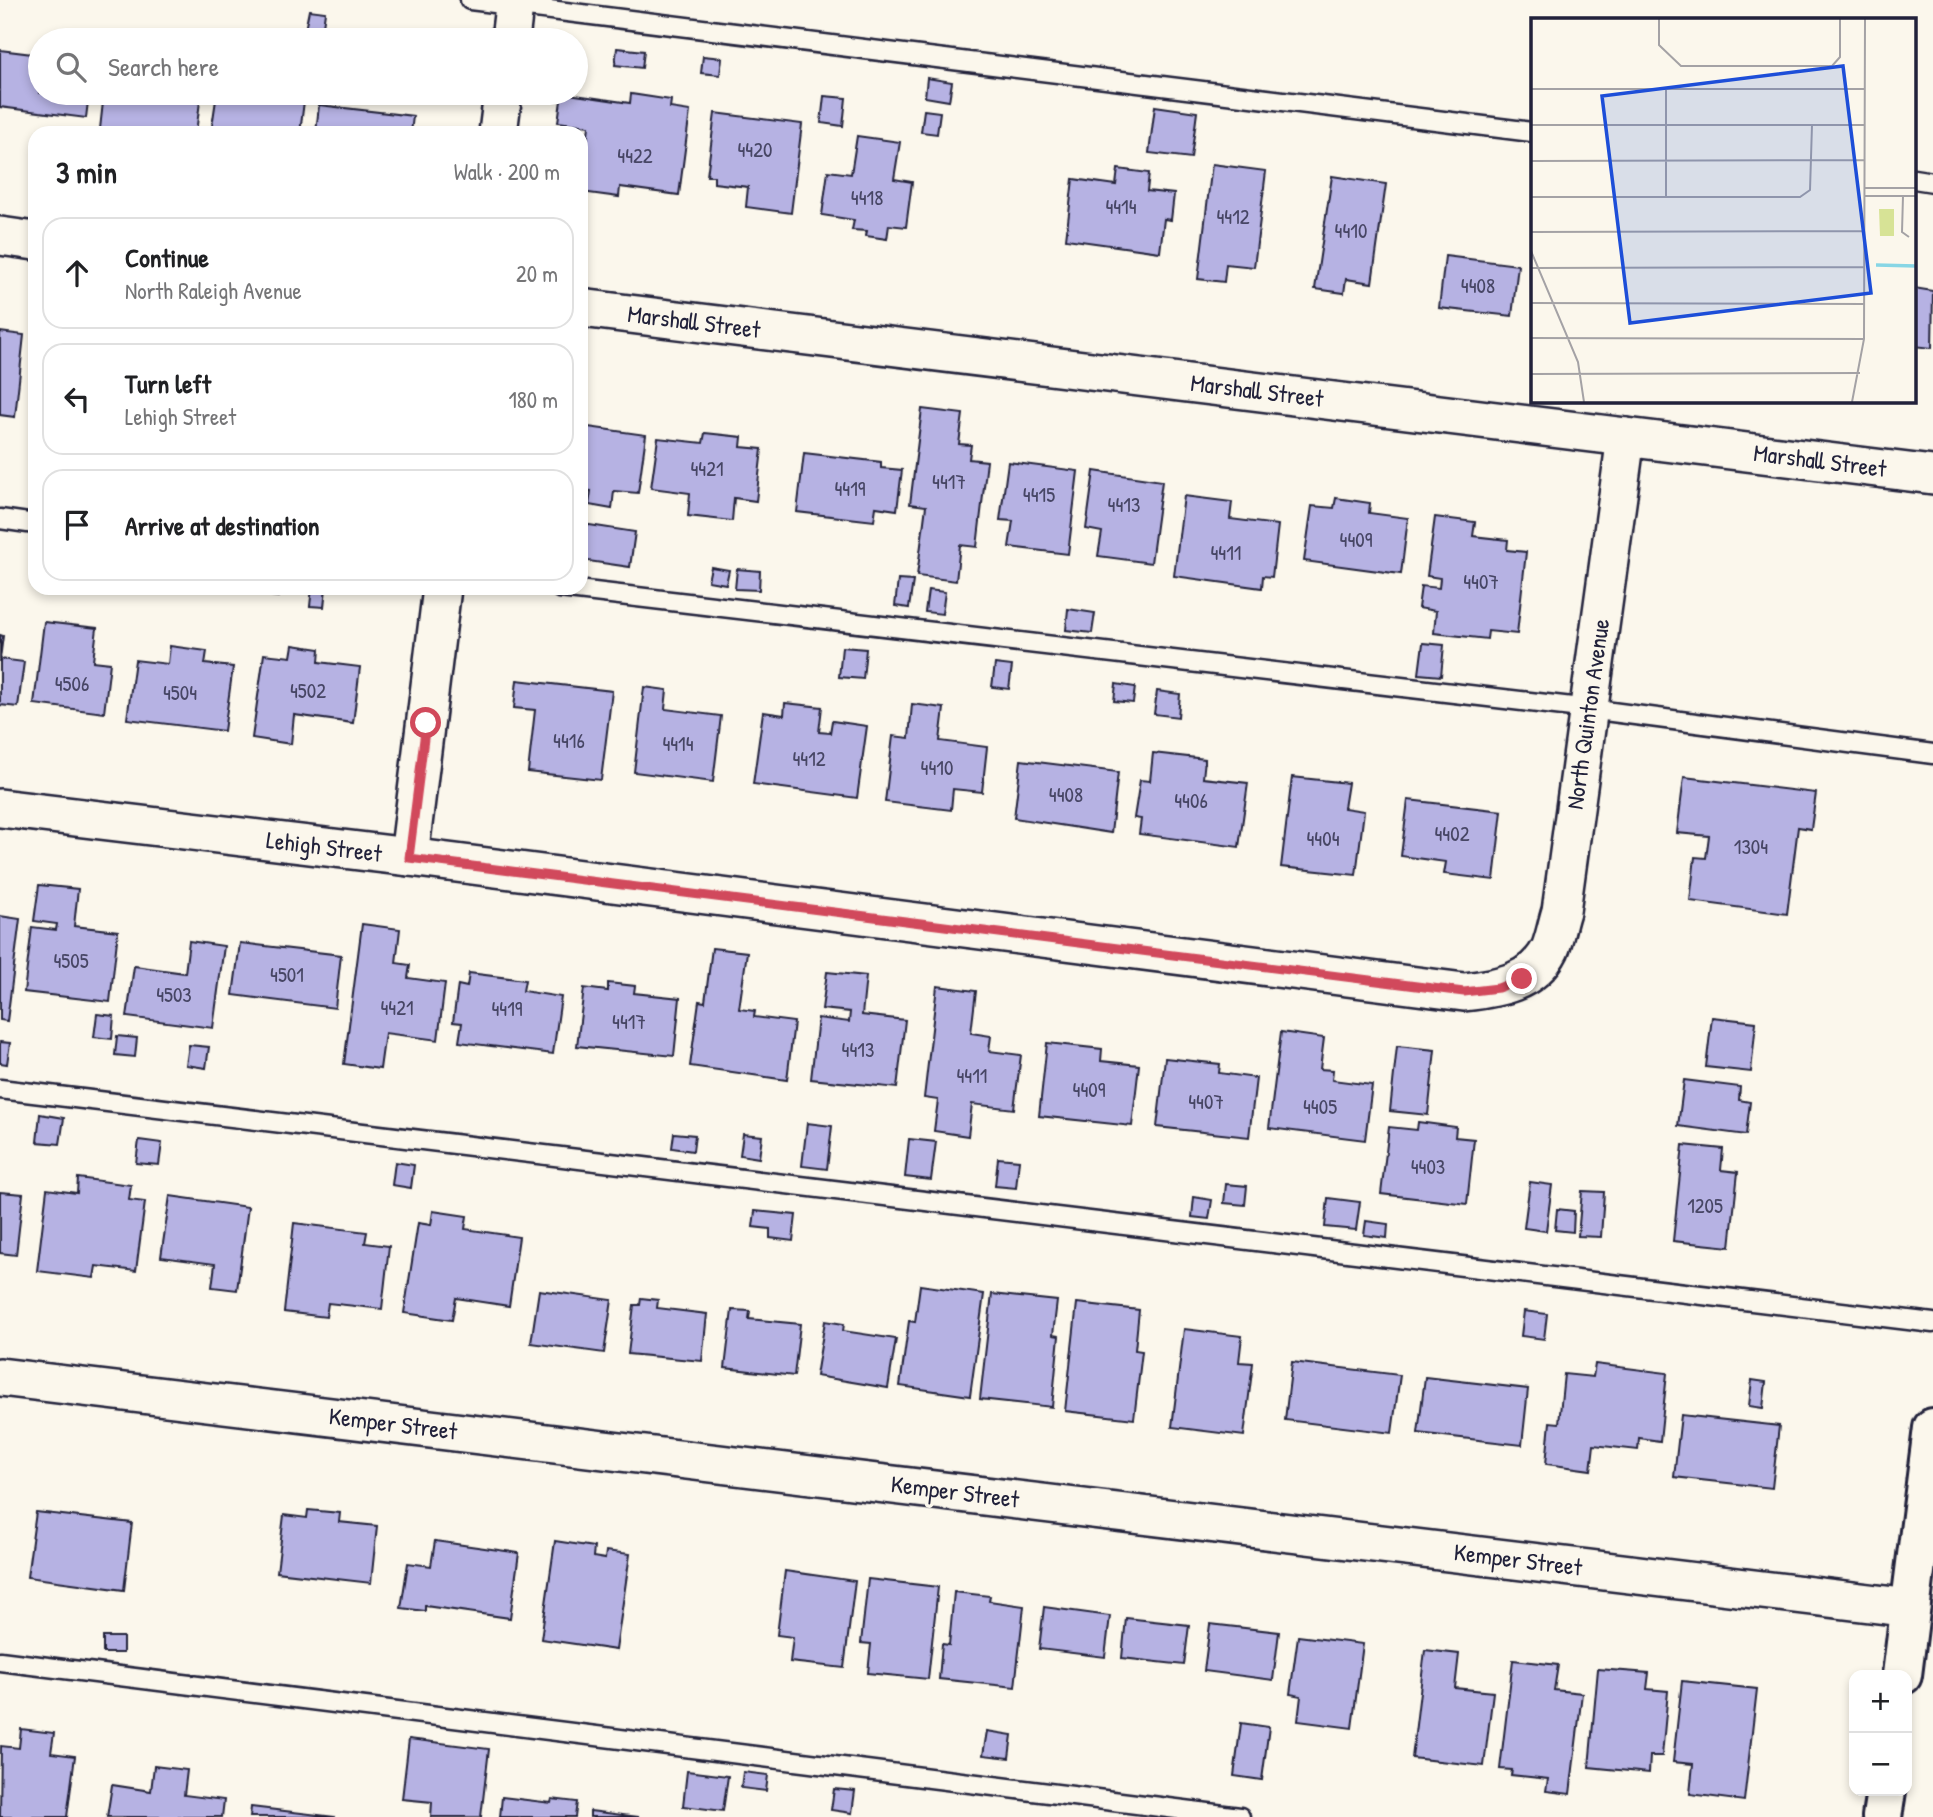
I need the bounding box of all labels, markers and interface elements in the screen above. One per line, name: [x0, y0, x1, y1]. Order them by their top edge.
inset map: [1531, 18, 1916, 402]
search box: [28, 28, 588, 105]
icon: search: [52, 48, 90, 86]
text: Search here: [108, 49, 219, 84]
house number: 4420: [738, 135, 773, 164]
house number: 4422: [617, 141, 653, 170]
text: 3 min: [56, 152, 117, 192]
text: Walk · 200 m: [454, 156, 560, 187]
house number: 4418: [851, 183, 883, 212]
house number: 4414: [1105, 192, 1137, 221]
house number: 4412: [1216, 202, 1250, 231]
house number: 4410: [1335, 216, 1367, 245]
text: Continue: [125, 240, 209, 275]
icon: ahead: [58, 254, 96, 292]
text: 20 m: [516, 258, 558, 289]
house number: 4408: [1461, 271, 1495, 300]
text: North Raleigh Avenue: [125, 275, 302, 306]
street label: Marshall Street: [626, 297, 763, 345]
text: Turn left: [125, 366, 211, 401]
street label: Marshall Street: [1189, 366, 1326, 414]
icon: left: [58, 380, 96, 418]
text: 180 m: [508, 384, 558, 415]
text: Lehigh Street: [125, 401, 236, 432]
street label: Marshall Street: [1752, 436, 1889, 484]
house number: 4421: [690, 454, 724, 483]
house number: 4417: [932, 467, 966, 496]
house number: 4419: [834, 474, 866, 503]
house number: 4415: [1023, 480, 1055, 509]
house number: 4413: [1108, 490, 1140, 519]
icon: arrive: [58, 506, 96, 544]
text: Arrive at destination: [125, 508, 320, 543]
house number: 4409: [1340, 525, 1373, 554]
house number: 4411: [1211, 538, 1242, 567]
house number: 4407: [1463, 567, 1499, 596]
street label: North Quinton Avenue: [1558, 616, 1616, 811]
house number: 4506: [55, 669, 89, 698]
house number: 4502: [290, 676, 326, 705]
house number: 4504: [163, 678, 197, 707]
route start: [410, 707, 441, 738]
house number: 4416: [553, 726, 585, 755]
house number: 4414: [662, 729, 694, 758]
house number: 4412: [792, 744, 826, 773]
house number: 4410: [921, 753, 953, 782]
house number: 4408: [1049, 780, 1083, 809]
house number: 4406: [1174, 786, 1208, 815]
house number: 4402: [1435, 819, 1470, 848]
street label: Lehigh Street: [265, 823, 384, 869]
house number: 4404: [1306, 824, 1340, 853]
house number: 1304: [1734, 832, 1768, 861]
house number: 4505: [53, 946, 89, 975]
house number: 4501: [270, 960, 304, 989]
route end: [1506, 963, 1537, 994]
house number: 4503: [156, 980, 192, 1009]
house number: 4421: [380, 993, 414, 1022]
house number: 4419: [491, 994, 523, 1023]
house number: 4417: [612, 1007, 646, 1036]
house number: 4413: [842, 1035, 874, 1064]
house number: 4411: [957, 1061, 988, 1090]
house number: 4409: [1073, 1075, 1106, 1104]
house number: 4407: [1188, 1087, 1224, 1116]
house number: 4405: [1303, 1092, 1337, 1121]
house number: 4403: [1411, 1152, 1445, 1181]
house number: 1205: [1687, 1191, 1723, 1220]
street label: Kemper Street: [327, 1399, 460, 1447]
street label: Kemper Street: [889, 1467, 1022, 1515]
street label: Kemper Street: [1452, 1535, 1585, 1583]
map controls: [1849, 1670, 1912, 1796]
button: +: [1849, 1670, 1912, 1733]
button: −: [1849, 1733, 1912, 1796]

